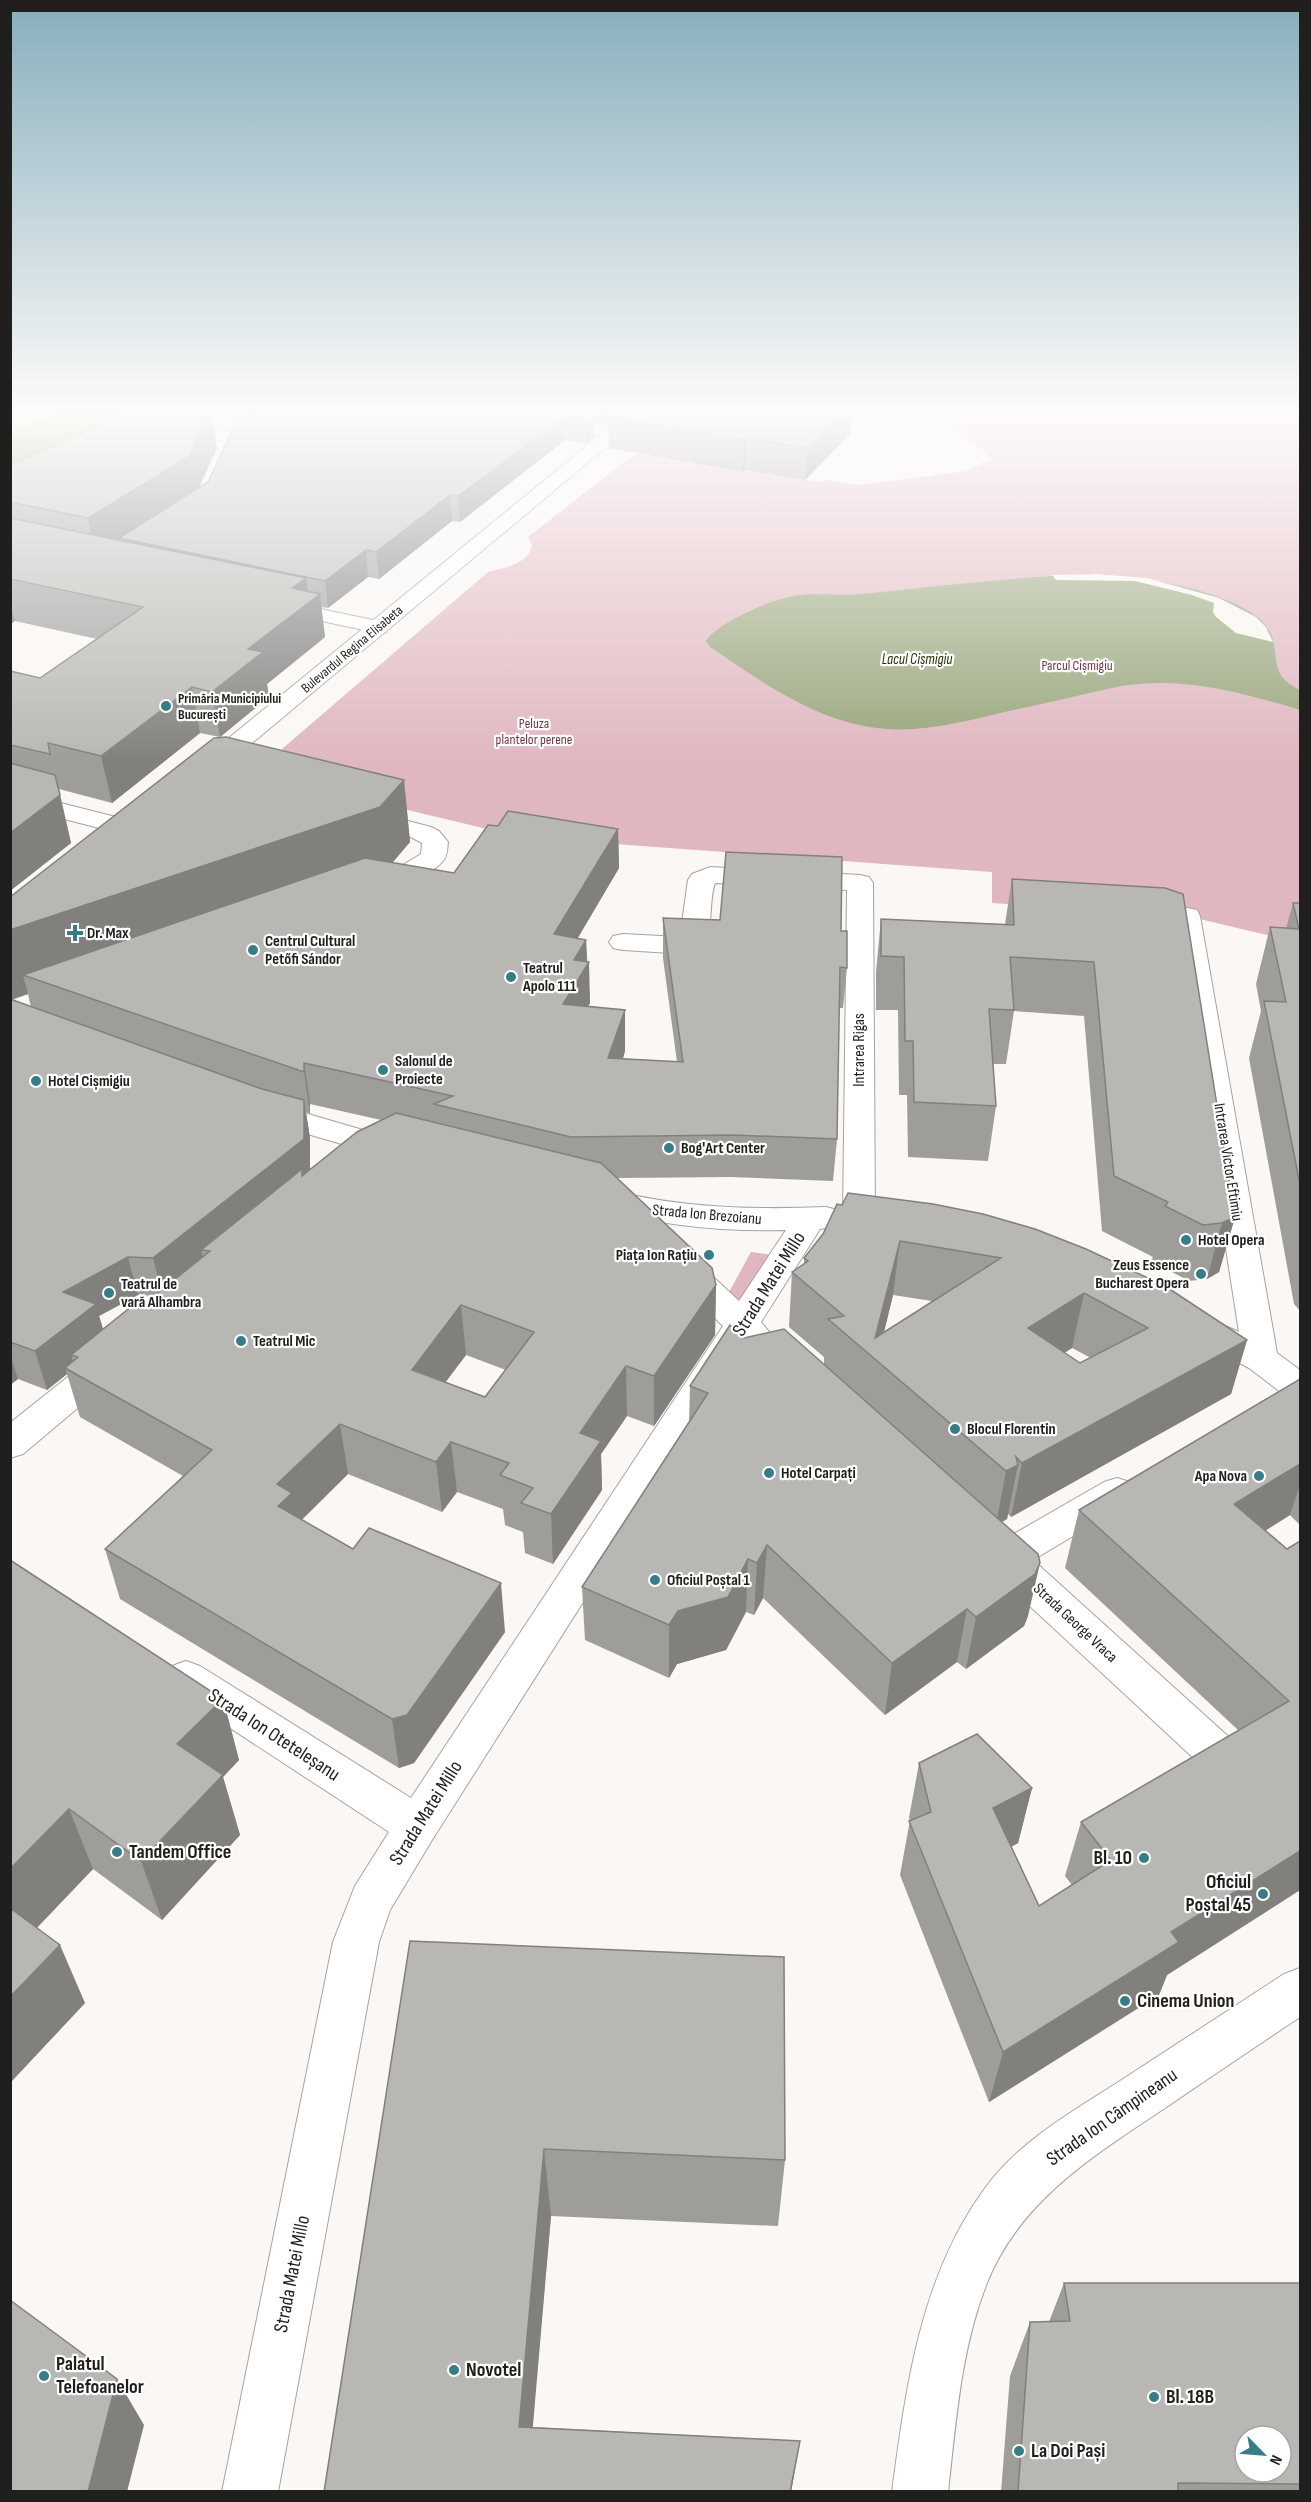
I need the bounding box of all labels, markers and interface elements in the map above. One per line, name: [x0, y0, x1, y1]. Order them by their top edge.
street label: Bulevardul Regina Elisabeta: [298, 602, 406, 696]
water label: Lacul Cișmigiu: [882, 650, 953, 669]
park label: Parcul Cișmigiu: [1041, 657, 1113, 674]
place label: Primăria Municipiului București: [178, 690, 281, 723]
marker: Primăria Municipiului București: [159, 699, 173, 713]
park label: Peluza plantelor perene: [496, 715, 572, 748]
place label: Dr. Max: [87, 924, 129, 943]
marker: Dr. Max: [68, 926, 82, 940]
place label: Centrul Cultural Petőfi Sándor: [265, 932, 355, 969]
marker: Centrul Cultural Petőfi Sándor: [246, 943, 260, 957]
place label: Teatrul Apolo 111: [522, 959, 577, 996]
marker: Teatrul Apolo 111: [504, 970, 518, 984]
street label: Intrarea Rigas: [850, 1013, 869, 1087]
place label: Salonul de Proiecte: [395, 1052, 453, 1089]
marker: Salonul de Proiecte: [376, 1063, 390, 1077]
place label: Hotel Cișmigiu: [48, 1072, 130, 1091]
marker: Hotel Cișmigiu: [29, 1074, 43, 1088]
street label: Intrarea Victor Eftimiu: [1209, 1102, 1247, 1222]
place label: Bog'Art Center: [681, 1139, 765, 1158]
marker: Bog'Art Center: [662, 1141, 676, 1155]
street label: Strada Ion Brezoianu: [652, 1201, 762, 1229]
street label: Strada Matei Millo: [727, 1227, 811, 1341]
place label: Hotel Opera: [1198, 1231, 1265, 1250]
marker: Hotel Opera: [1179, 1233, 1193, 1247]
place label: Piața Ion Rațiu: [616, 1246, 697, 1265]
marker: Piața Ion Rațiu: [702, 1248, 716, 1262]
place label: Zeus Essence Bucharest Opera: [1095, 1256, 1189, 1293]
marker: Zeus Essence Bucharest Opera: [1194, 1267, 1208, 1281]
place label: Teatrul de vară Alhambra: [121, 1275, 201, 1312]
marker: Teatrul de vară Alhambra: [102, 1286, 116, 1300]
place label: Teatrul Mic: [253, 1332, 316, 1351]
marker: Teatrul Mic: [234, 1334, 248, 1348]
place label: Blocul Florentin: [967, 1420, 1056, 1439]
marker: Blocul Florentin: [948, 1422, 962, 1436]
place label: Hotel Carpați: [781, 1464, 856, 1483]
marker: Hotel Carpați: [762, 1466, 776, 1480]
place label: Apa Nova: [1194, 1467, 1247, 1486]
marker: Apa Nova: [1252, 1469, 1266, 1483]
place label: Oficiul Poștal 1: [667, 1571, 750, 1590]
marker: Oficiul Poștal 1: [648, 1573, 662, 1587]
street label: Strada George Vraca: [1029, 1579, 1121, 1667]
street label: Strada Ion Oteteleșanu: [204, 1683, 344, 1787]
street label: Strada Matei Millo: [384, 1756, 468, 1870]
place label: Tandem Office: [129, 1840, 231, 1864]
marker: Tandem Office: [110, 1845, 124, 1859]
place label: Bl. 10: [1093, 1846, 1132, 1870]
marker: Bl. 10: [1137, 1851, 1151, 1865]
place label: Oficiul Poștal 45: [1186, 1870, 1251, 1917]
marker: Oficiul Poștal 45: [1256, 1887, 1270, 1901]
place label: Cinema Union: [1137, 1989, 1234, 2013]
marker: Cinema Union: [1118, 1994, 1132, 2008]
street label: Strada Ion Câmpineanu: [1042, 2063, 1182, 2171]
street label: Strada Matei Millo: [269, 2213, 315, 2335]
place label: Palatul Telefoanelor: [56, 2352, 144, 2399]
place label: Novotel: [466, 2358, 521, 2382]
marker: Novotel: [447, 2363, 461, 2377]
marker: Palatul Telefoanelor: [37, 2369, 51, 2383]
place label: Bl. 18B: [1166, 2385, 1214, 2409]
marker: Bl. 18B: [1147, 2390, 1161, 2404]
north arrow: [1233, 2424, 1293, 2484]
place label: La Doi Pași: [1031, 2439, 1105, 2463]
marker: La Doi Pași: [1012, 2444, 1026, 2458]
text: N: [1265, 2452, 1286, 2468]

